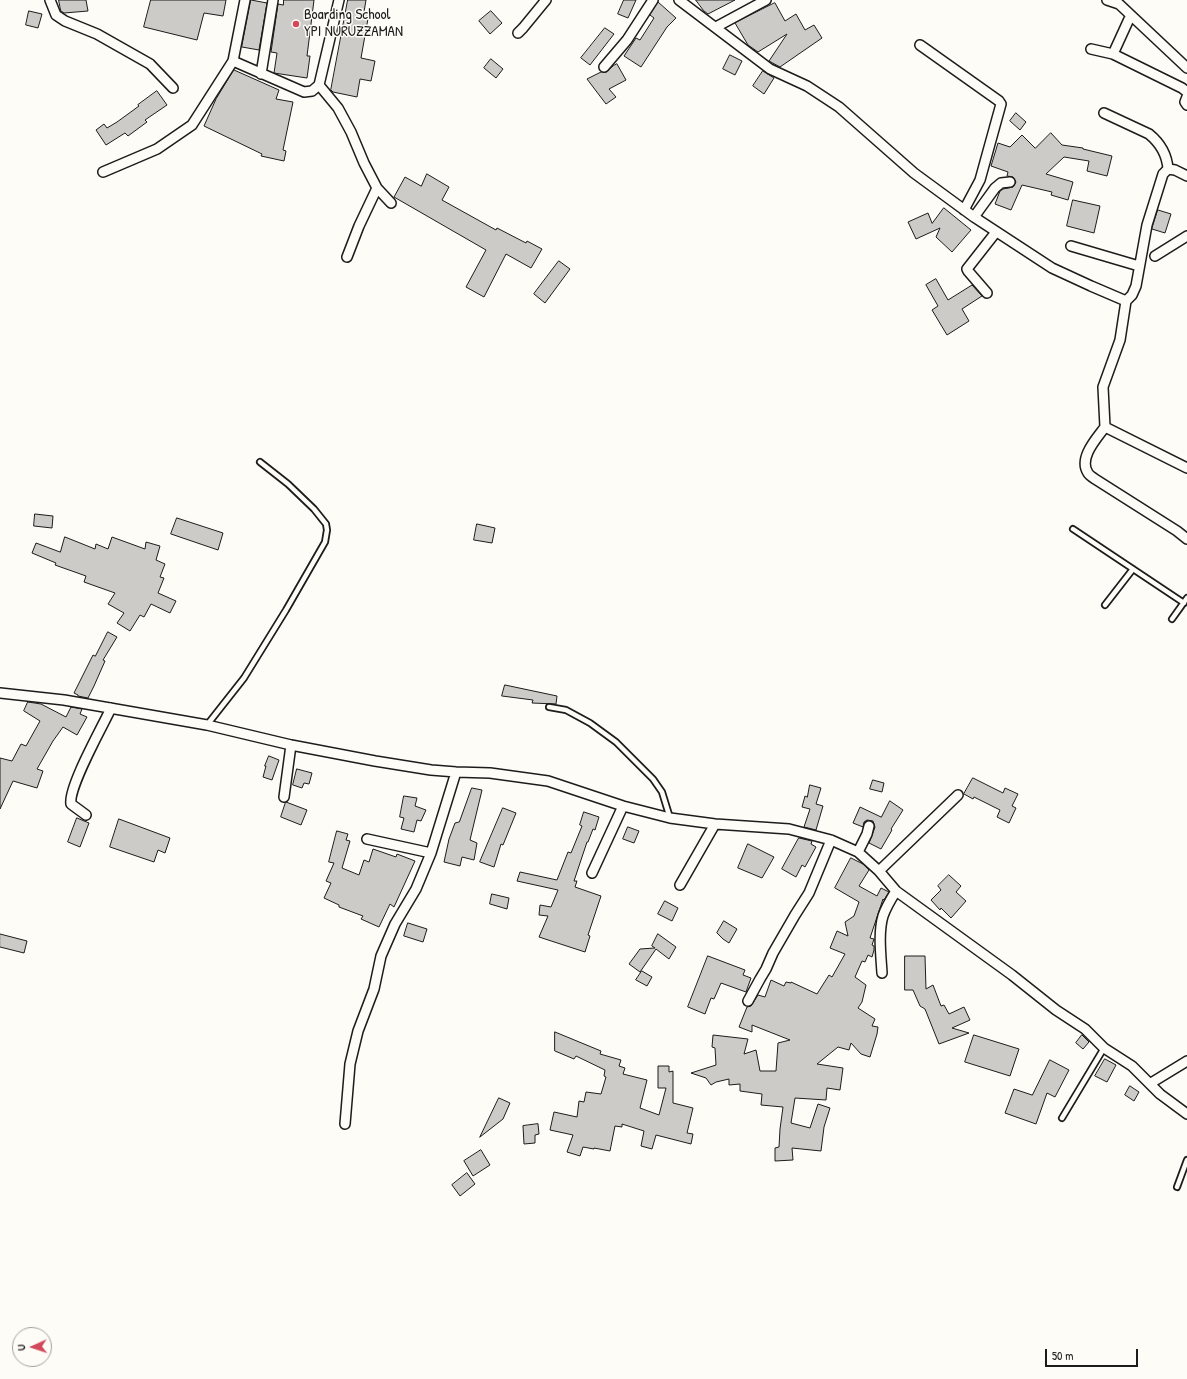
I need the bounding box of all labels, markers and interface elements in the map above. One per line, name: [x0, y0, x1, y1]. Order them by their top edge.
place label: Boarding School YPI NURUZZAMAN: [304, 6, 403, 41]
marker: Boarding School YPI NURUZZAMAN: [291, 19, 301, 29]
north arrow: [12, 1327, 52, 1367]
scale bar: [1047, 1341, 1140, 1367]
text: U: [14, 1344, 28, 1351]
text: 50 m: [1052, 1347, 1073, 1364]

